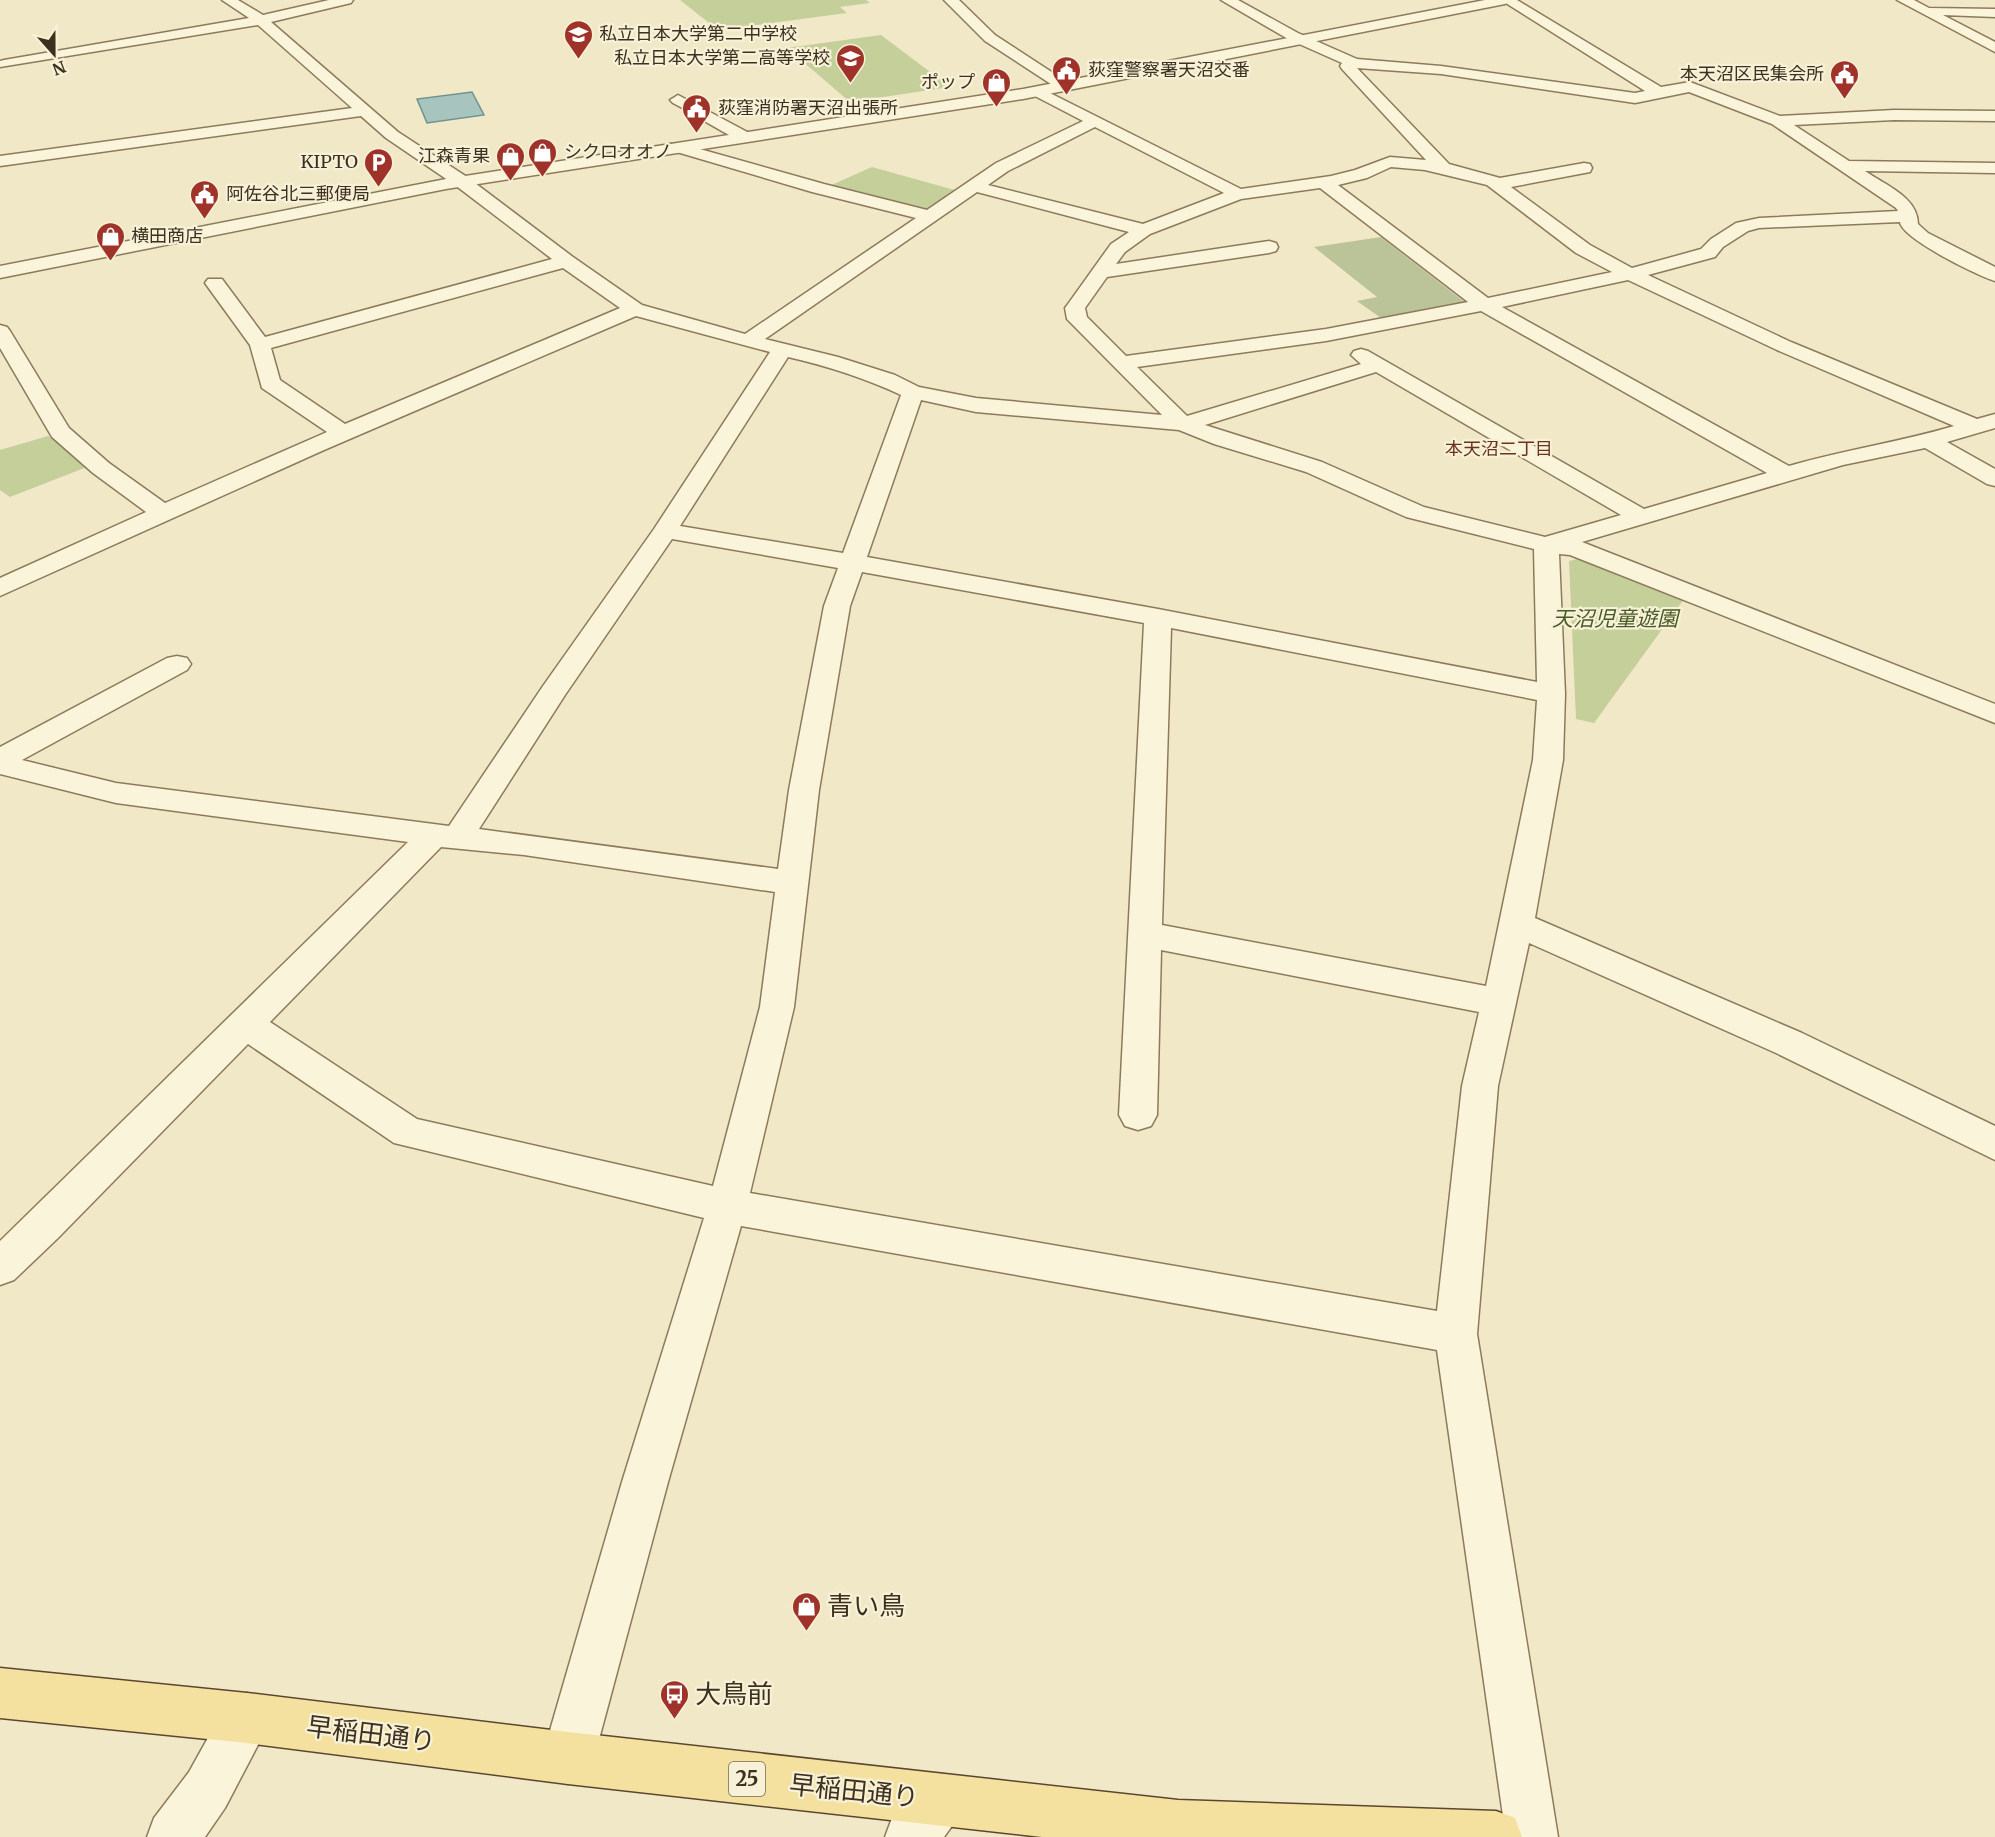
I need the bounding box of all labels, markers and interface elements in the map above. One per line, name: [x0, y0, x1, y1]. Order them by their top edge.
school or university icon: 私立日本大学第二中学校: [562, 18, 594, 60]
place label: 私立日本大学第二中学校: [599, 22, 797, 45]
north arrow: [24, 24, 84, 84]
school or university icon: 私立日本大学第二高等学校: [835, 42, 867, 84]
place label: 私立日本大学第二高等学校: [614, 46, 830, 69]
public building icon: 荻窪警察署天沼交番: [1051, 54, 1083, 96]
text: N: [50, 56, 69, 80]
place label: 荻窪警察署天沼交番: [1088, 58, 1250, 81]
public building icon: 本天沼区民集会所: [1829, 58, 1861, 100]
place label: 本天沼区民集会所: [1680, 62, 1824, 85]
shop icon: ポップ: [980, 66, 1012, 108]
place label: ポップ: [921, 70, 975, 93]
public building icon: 荻窪消防署天沼出張所: [681, 92, 713, 134]
place label: 荻窪消防署天沼出張所: [718, 96, 898, 119]
shop icon: シクロオオノ: [527, 136, 559, 178]
shop icon: 江森青果: [495, 140, 527, 182]
place label: シクロオオノ: [564, 140, 672, 163]
place label: 江森青果: [418, 144, 490, 167]
parking icon: KIPTO: [363, 146, 395, 188]
place label: KIPTO: [301, 150, 358, 173]
public building icon: 阿佐谷北三郵便局: [189, 178, 221, 220]
place label: 阿佐谷北三郵便局: [226, 182, 370, 205]
shop icon: 横田商店: [94, 220, 126, 262]
place label: 横田商店: [131, 224, 203, 247]
district label: 本天沼二丁目: [1445, 437, 1553, 460]
park label: 天沼児童遊園: [1552, 605, 1681, 632]
place label: 青い鳥: [827, 1589, 905, 1622]
shop icon: 青い鳥: [790, 1590, 822, 1632]
place label: 大鳥前: [695, 1677, 773, 1710]
bus stop icon: 大鳥前: [658, 1678, 690, 1720]
street label: 早稲田通り: [305, 1709, 438, 1758]
road number: 25: [729, 1762, 765, 1796]
street label: 早稲田通り: [788, 1767, 920, 1814]

